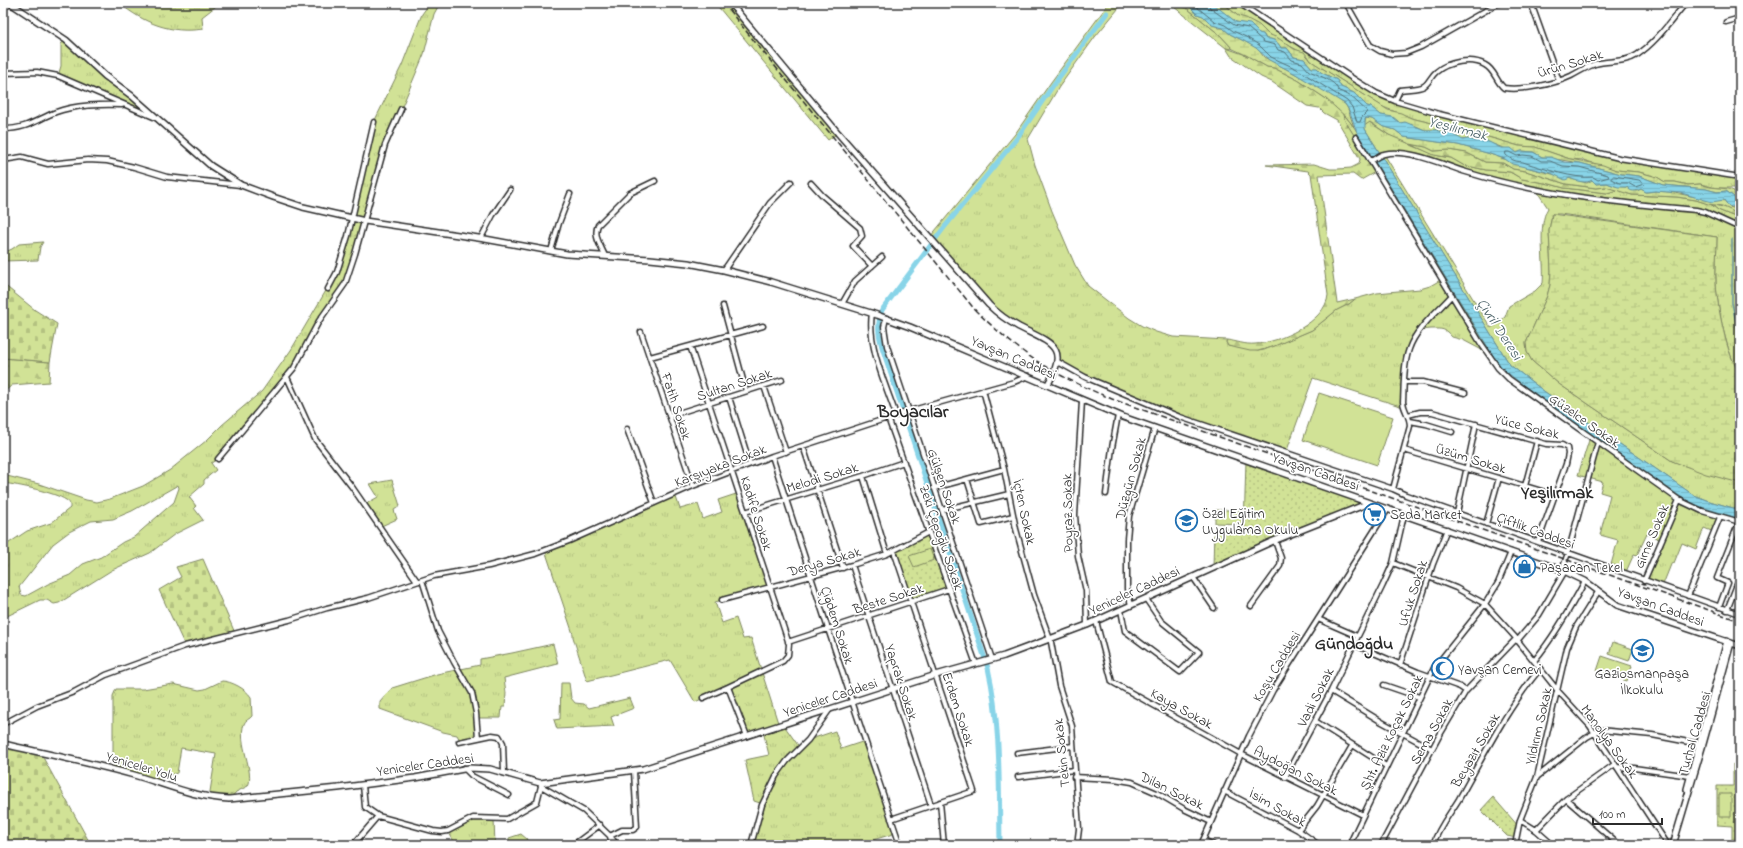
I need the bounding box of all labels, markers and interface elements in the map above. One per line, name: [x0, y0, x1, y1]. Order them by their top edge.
street label: Ürün Sokak: [1535, 44, 1606, 84]
water label: Yeşilırmak: [1426, 111, 1491, 147]
water label: Çivril Deresi: [1471, 294, 1528, 366]
street label: Yavşan Caddesi: [967, 331, 1060, 386]
street label: Sultan Sokak: [694, 363, 775, 407]
street label: Fatih Sokak: [655, 369, 697, 444]
street label: Güzelce Sokak: [1544, 389, 1625, 454]
district label: Boyacılar: [877, 400, 949, 427]
street label: Yüce Sokak: [1492, 409, 1562, 446]
street label: Düzgün Sokak: [1110, 434, 1154, 523]
street label: Karşıyaka Sokak: [672, 439, 771, 494]
street label: Üzüm Sokak: [1433, 439, 1509, 480]
street label: Gülşen Sokak: [921, 446, 967, 528]
street label: Yavşan Caddesi: [1269, 448, 1362, 497]
street label: Melodi Sokak: [784, 457, 862, 499]
street label: Poyraz Sokak: [1057, 472, 1081, 553]
street label: Kadife Sokak: [734, 474, 778, 554]
street label: İçten Sokak: [1006, 478, 1041, 548]
district label: Yeşilırmak: [1520, 481, 1594, 507]
street label: Zeki Çepoğlu Sokak: [912, 482, 969, 594]
street label: Girne Sokak: [1629, 500, 1676, 572]
supermarket icon: Seda Market: [1361, 501, 1387, 527]
place label: Özel Eğitim Uygulama Okulu: [1202, 504, 1298, 542]
place label: Seda Market: [1390, 505, 1462, 526]
street label: Çiftlik Caddesi: [1493, 507, 1578, 555]
school or university icon: Özel Eğitim Uygulama Okulu: [1174, 508, 1200, 534]
street label: Derya Sokak: [784, 542, 865, 584]
shop icon: Paşacan Tekel: [1512, 554, 1538, 580]
street label: Ufuk Sokak: [1393, 557, 1434, 629]
place label: Paşacan Tekel: [1540, 558, 1623, 579]
street label: Yeniceler Caddesi: [1086, 561, 1183, 622]
street label: Beste Sokak: [850, 578, 927, 621]
street label: Yavşan Caddesi: [1614, 582, 1707, 633]
street label: Çiğdem Sokak: [813, 584, 859, 668]
street label: Koşu Caddesi: [1248, 627, 1307, 706]
district label: Gündoğdu: [1315, 632, 1393, 659]
school or university icon: Gaziosmanpaşa İlkokulu: [1629, 638, 1655, 664]
street label: Yaprak Sokak: [878, 642, 923, 724]
mosque icon: Yavşan Cemevi: [1430, 656, 1456, 682]
place label: Yavşan Cemevi: [1458, 660, 1542, 681]
street label: Vadi Sokak: [1292, 664, 1341, 732]
place label: Gaziosmanpaşa İlkokulu: [1595, 664, 1689, 701]
street label: Erdem Sokak: [936, 670, 980, 750]
street label: Şht. Aziz Koçak Sokak: [1355, 671, 1430, 794]
street label: Yeniceler Caddesi: [781, 673, 880, 724]
street label: Kaya Sokak: [1146, 683, 1217, 736]
street label: Yıldırım Sokak: [1520, 685, 1559, 767]
street label: Turhal Caddesi: [1673, 689, 1717, 778]
street label: Sema Sokak: [1405, 694, 1460, 769]
street label: Manolya Sokak: [1574, 701, 1643, 784]
street label: Beyazıt Sokak: [1446, 709, 1508, 793]
street label: Tekin Sokak: [1048, 717, 1077, 788]
street label: Aydoğan Sokak: [1249, 741, 1342, 803]
street label: Yeniceler Yolu: [103, 747, 180, 788]
street label: Yeniceler Caddesi: [375, 748, 475, 783]
street label: Dilan Sokak: [1135, 766, 1208, 816]
street label: İsim Sokak: [1245, 784, 1311, 833]
scale bar: [1593, 800, 1662, 826]
text: 100 m: [1599, 806, 1626, 824]

